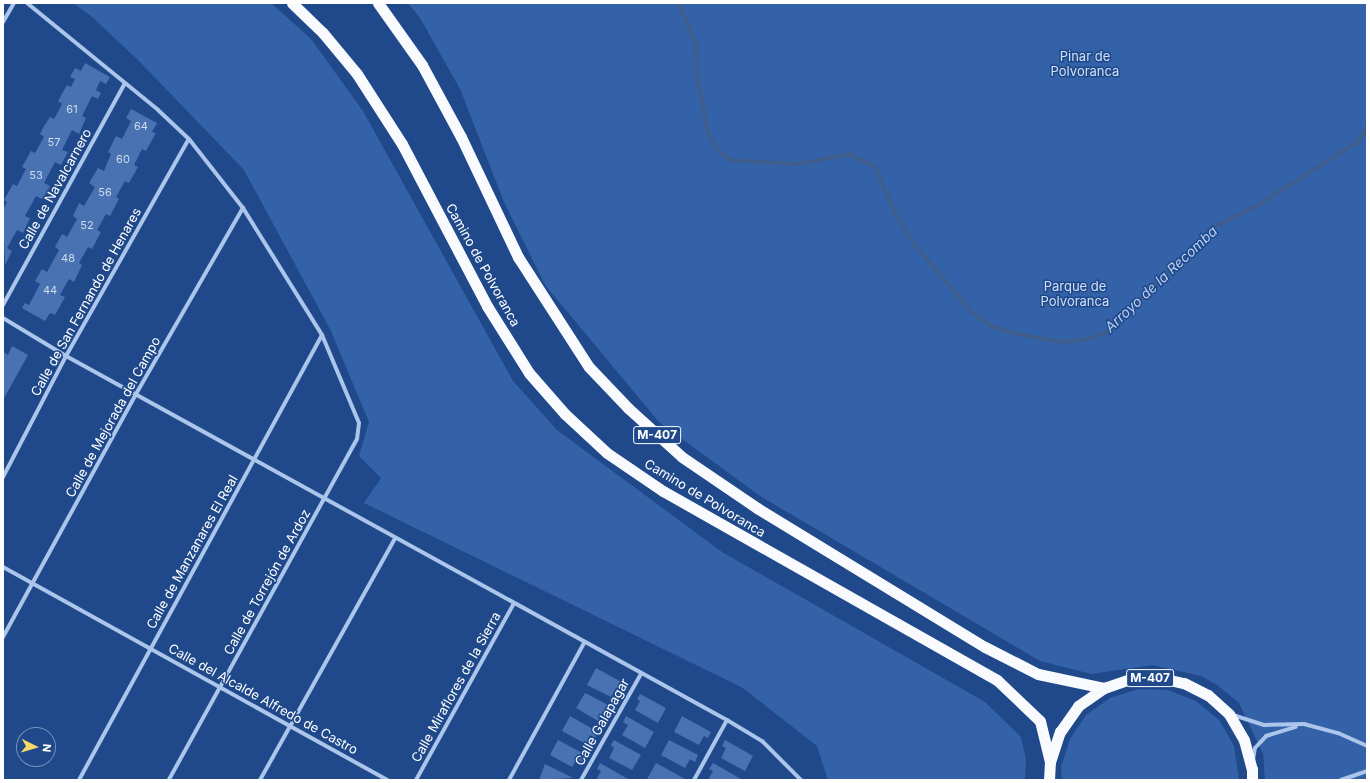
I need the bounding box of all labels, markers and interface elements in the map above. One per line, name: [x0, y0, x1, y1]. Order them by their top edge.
park label: Pinar de Polvoranca: [1051, 49, 1119, 80]
house number: 61: [66, 102, 78, 116]
house number: 64: [134, 119, 148, 133]
street label: Calle de Navalcarnero: [15, 126, 95, 252]
house number: 57: [48, 135, 60, 149]
house number: 60: [116, 152, 130, 166]
house number: 53: [29, 168, 43, 182]
house number: 56: [98, 185, 112, 199]
street label: Camino de Polvoranca: [443, 201, 523, 329]
street label: Calle de San Fernando de Henares: [28, 205, 144, 399]
house number: 52: [80, 218, 94, 232]
water label: Arroyo de la Recomba: [1101, 223, 1221, 335]
house number: 48: [61, 251, 75, 265]
park label: Parque de Polvoranca: [1041, 279, 1109, 310]
house number: 44: [43, 283, 57, 297]
street label: Calle de Mejorada del Campo: [62, 334, 164, 500]
road number: M-407: [633, 425, 681, 445]
street label: Camino de Polvoranca: [642, 456, 768, 540]
street label: Calle de Manzanares El Real: [143, 472, 241, 632]
street label: Calle de Torrejón de Ardoz: [220, 507, 314, 657]
street label: Calle Miraflores de la Sierra: [408, 609, 504, 765]
street label: Calle del Alcalde Alfredo de Castro: [166, 640, 360, 758]
road number: M-407: [1126, 668, 1174, 688]
street label: Calle Galapagar: [572, 676, 632, 768]
north arrow: [16, 727, 56, 767]
text: N: [40, 743, 54, 753]

